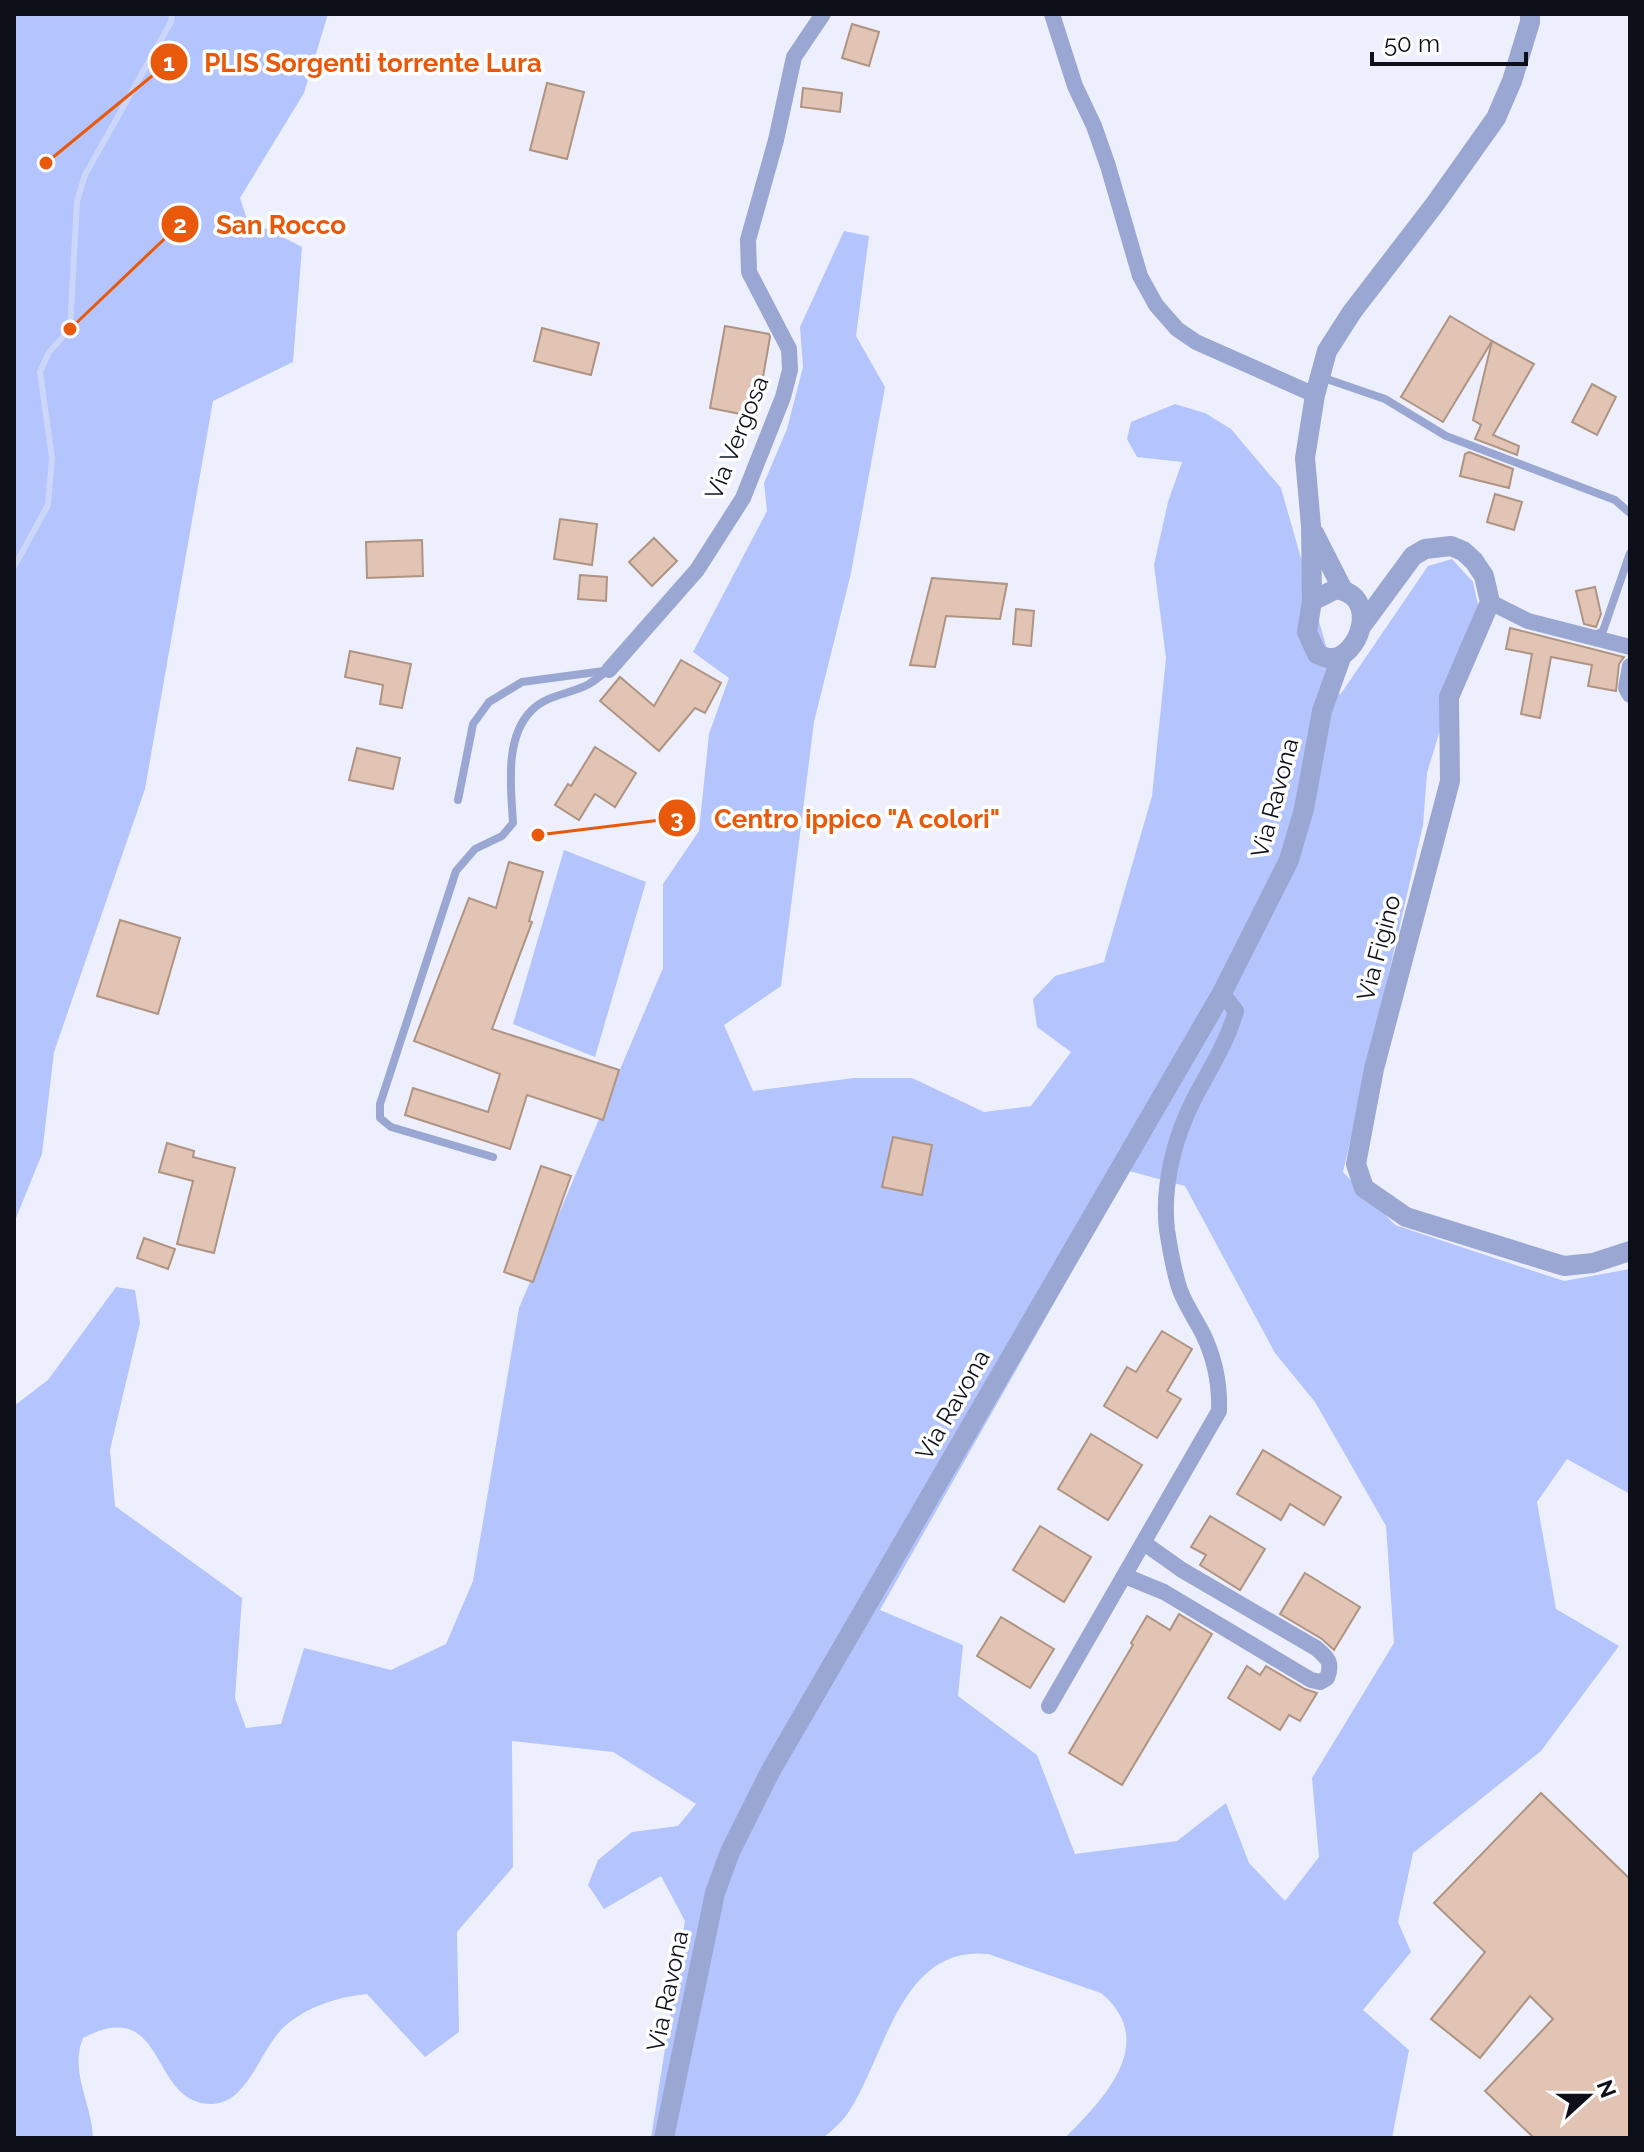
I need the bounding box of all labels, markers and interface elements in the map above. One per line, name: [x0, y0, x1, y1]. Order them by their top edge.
scale bar: [1372, 16, 1526, 66]
text: 50 m: [1384, 29, 1440, 58]
callout: PLIS Sorgenti torrente Lura: [149, 37, 558, 87]
text: 1: [163, 48, 175, 77]
text: PLIS Sorgenti torrente Lura: [204, 48, 542, 78]
callout: San Rocco: [160, 199, 362, 249]
text: 2: [173, 210, 187, 239]
text: San Rocco: [216, 210, 346, 240]
street label: Via Vergosa: [699, 372, 774, 504]
street label: Via Ravona: [1245, 735, 1304, 861]
callout: Centro ippico "A colori": [657, 793, 1016, 843]
text: 3: [670, 804, 684, 833]
text: Centro ippico "A colori": [714, 804, 1000, 834]
street label: Via Figino: [1350, 892, 1407, 1004]
street label: Via Ravona: [909, 1344, 996, 1465]
street label: Via Ravona: [641, 1928, 694, 2054]
north arrow: [1548, 2056, 1628, 2136]
text: N: [1592, 2076, 1622, 2101]

